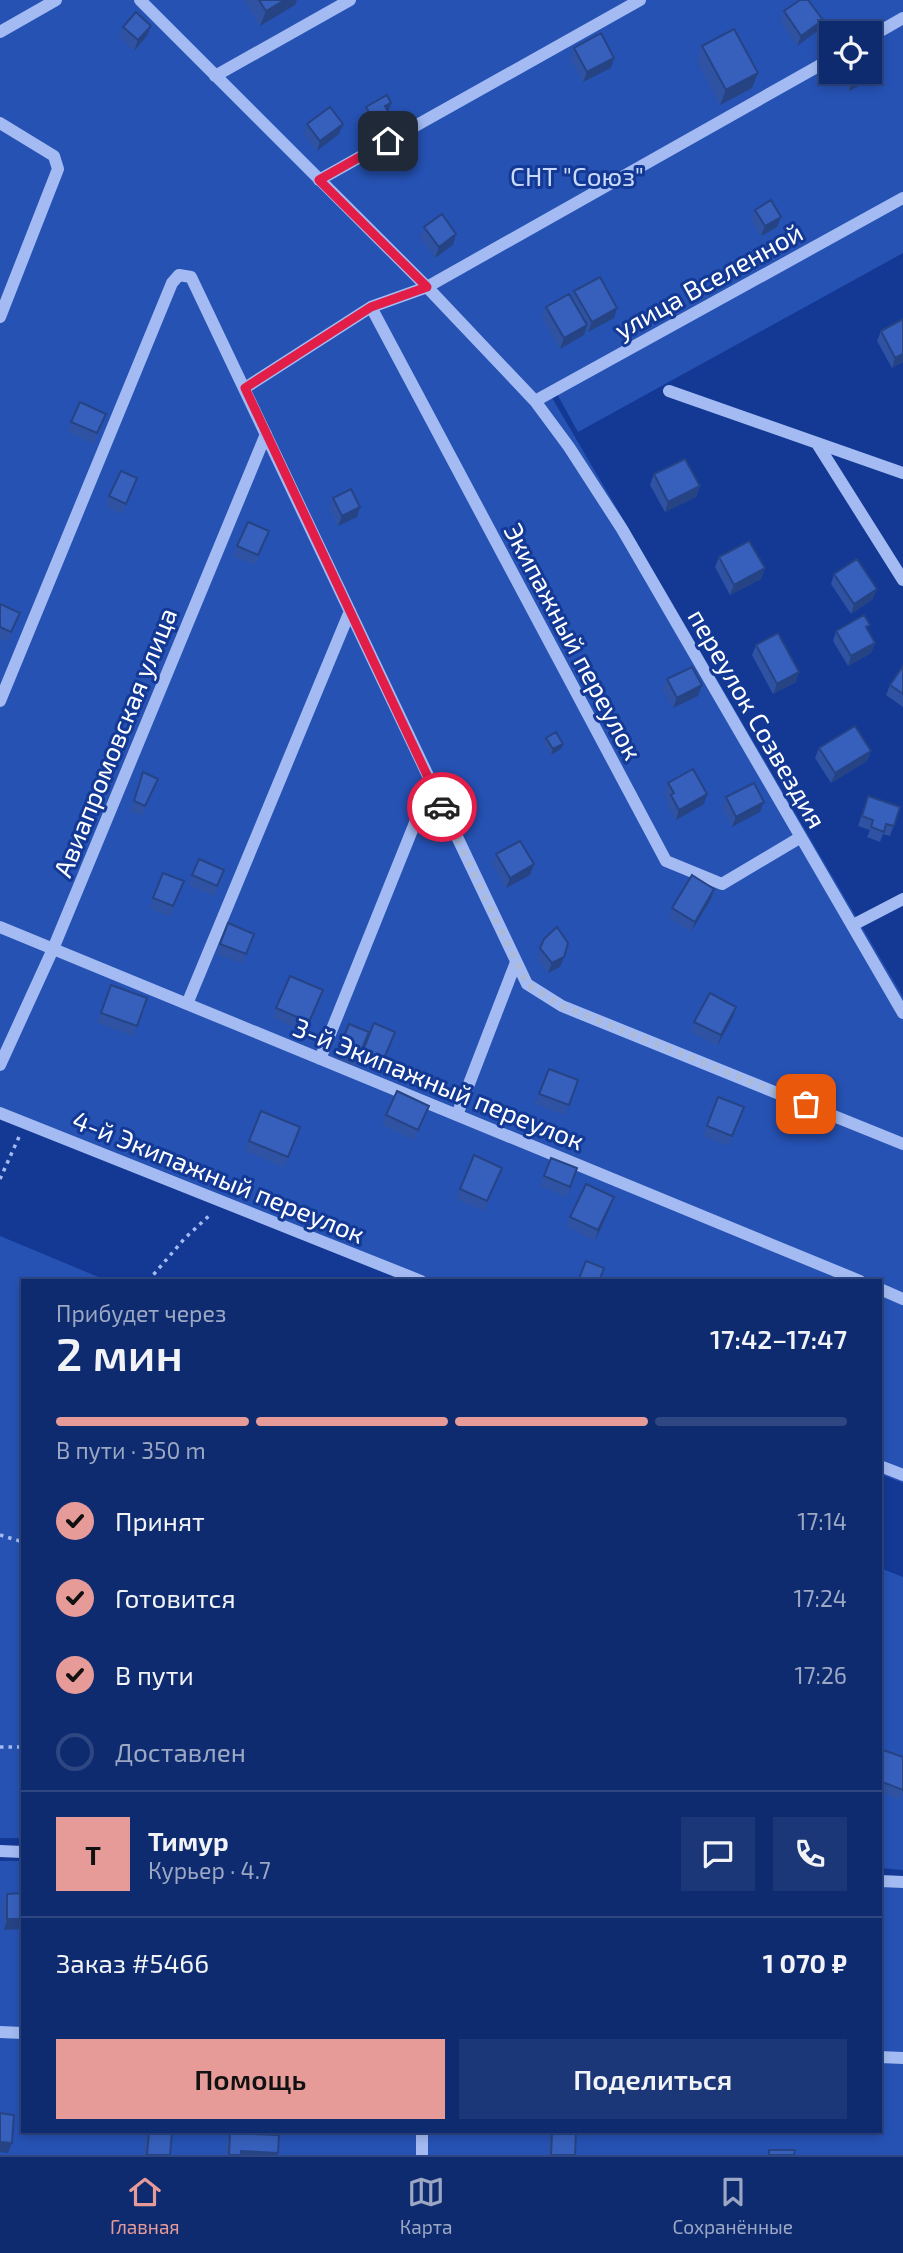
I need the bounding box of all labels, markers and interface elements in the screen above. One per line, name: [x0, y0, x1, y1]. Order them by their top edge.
map controls: [819, 21, 882, 84]
button: locate: [819, 21, 882, 84]
pin: [358, 111, 418, 171]
icon: home: [369, 122, 407, 160]
park label: СНТ "Союз": [510, 160, 644, 191]
street label: улица Вселенной: [609, 215, 808, 345]
street label: Экипажный переулок: [498, 517, 650, 765]
street label: Авиапромовская улица: [46, 603, 183, 881]
street label: переулок Созвездия: [682, 603, 833, 834]
courier: [407, 772, 477, 842]
icon: car: [423, 788, 461, 826]
street label: 3-й Экипажный переулок: [289, 1010, 589, 1156]
pin: [776, 1074, 836, 1134]
icon: bag: [787, 1085, 825, 1123]
street label: 4-й Экипажный переулок: [68, 1103, 370, 1250]
text: Прибудет через: [56, 1299, 226, 1327]
text: 17:42–17:47: [710, 1323, 847, 1354]
text: 2 мин: [56, 1325, 183, 1380]
text: В пути · 350 m: [56, 1436, 206, 1464]
icon: check: [56, 1502, 94, 1540]
text: Принят: [115, 1505, 205, 1536]
text: 17:14: [797, 1507, 847, 1535]
icon: check: [56, 1579, 94, 1617]
text: Готовится: [115, 1582, 236, 1613]
text: 17:24: [794, 1584, 847, 1612]
icon: check: [56, 1656, 94, 1694]
text: В пути: [115, 1659, 194, 1690]
text: 17:26: [795, 1661, 847, 1689]
text: Доставлен: [115, 1736, 246, 1767]
button: chat: [681, 1817, 755, 1891]
button: phone: [773, 1817, 847, 1891]
text: Тимур: [148, 1825, 229, 1856]
text: Т: [85, 1839, 101, 1870]
text: Курьер · 4.7: [148, 1856, 271, 1884]
text: Заказ #5466: [56, 1947, 209, 1978]
text: 1 070 ₽: [763, 1947, 847, 1978]
button: Помощь: [56, 2039, 445, 2119]
button: Поделиться: [459, 2039, 847, 2119]
tab: Главная: [110, 2173, 180, 2238]
tab: Карта: [400, 2173, 453, 2238]
tab: Сохранённые: [673, 2173, 793, 2238]

